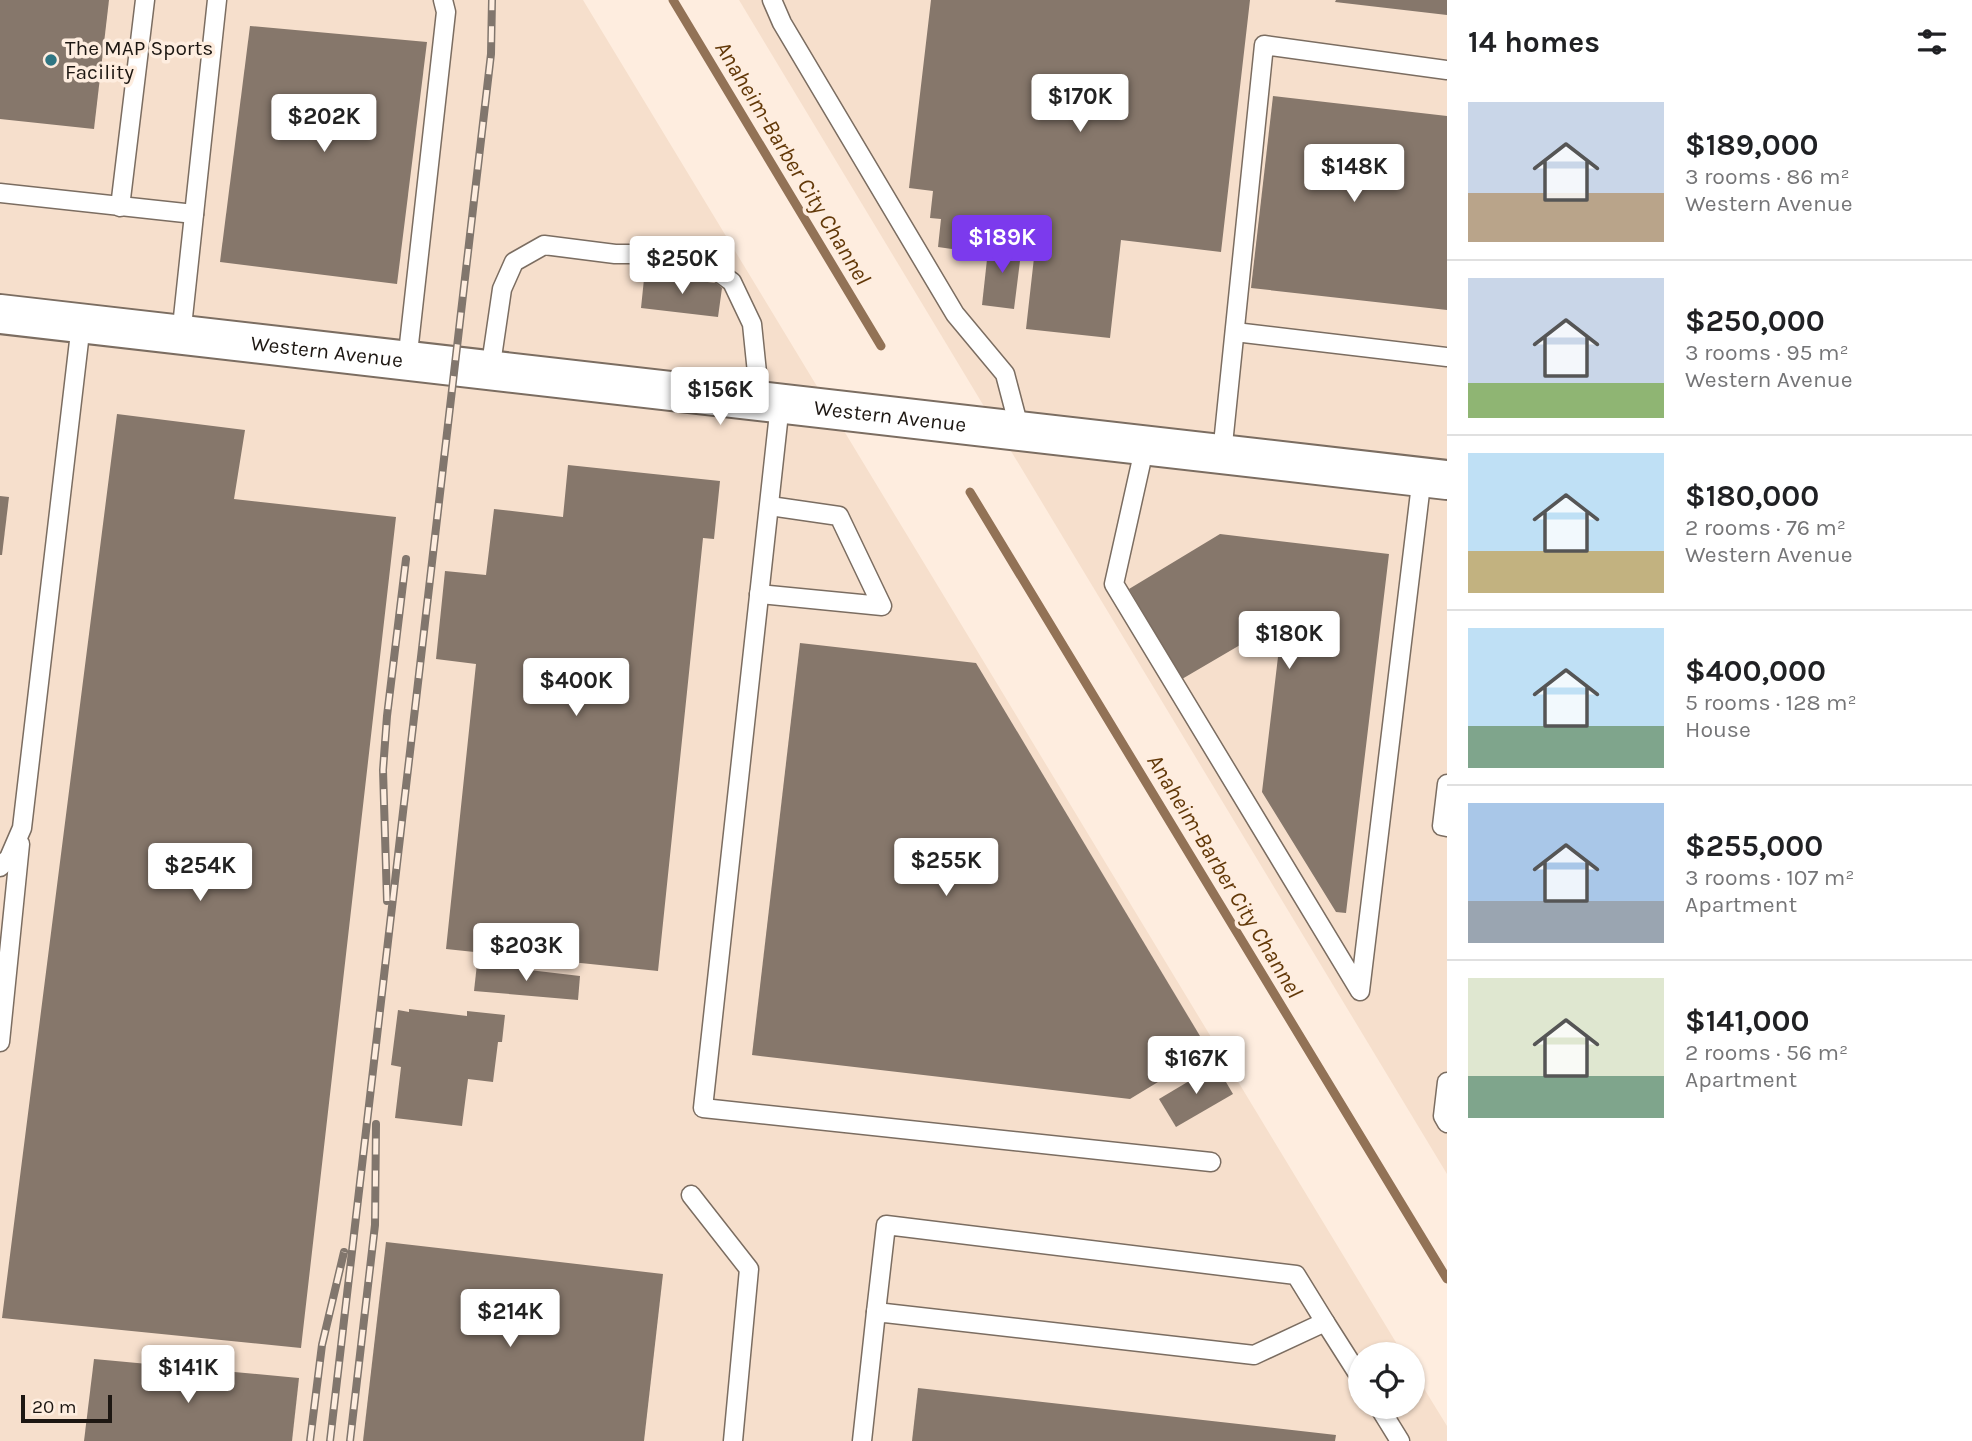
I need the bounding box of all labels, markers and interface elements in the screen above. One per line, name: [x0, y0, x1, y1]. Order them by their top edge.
icon: filters: [1913, 23, 1951, 61]
text: 14 homes: [1468, 24, 1600, 60]
place label: The MAP Sports Facility: [65, 36, 213, 84]
water label: Anaheim-Barber City Channel: [709, 36, 877, 290]
marker: The MAP Sports Facility: [43, 52, 59, 68]
pin: $170K: [1031, 74, 1129, 134]
text: $170K: [1047, 83, 1113, 110]
pin: $202K: [275, 94, 373, 154]
text: $202K: [287, 103, 361, 130]
text: $189,000: [1685, 127, 1819, 163]
icon: home: [1524, 130, 1608, 214]
pin: $148K: [1305, 144, 1403, 204]
text: $148K: [1320, 153, 1388, 180]
text: 3 rooms · 86 m²: [1685, 163, 1850, 190]
text: Western Avenue: [1685, 190, 1853, 217]
pin: $189K: [953, 216, 1051, 275]
text: $189K: [968, 224, 1036, 251]
pin: $250K: [633, 236, 731, 296]
text: $250K: [646, 245, 718, 272]
text: $250,000: [1685, 303, 1825, 339]
icon: home: [1524, 306, 1608, 390]
street label: Western Avenue: [249, 331, 404, 372]
text: 3 rooms · 95 m²: [1685, 339, 1849, 366]
text: Western Avenue: [1685, 366, 1853, 393]
pin: $156K: [671, 368, 769, 427]
text: $156K: [687, 376, 753, 403]
street label: Western Avenue: [813, 395, 968, 437]
text: $180,000: [1685, 478, 1819, 514]
icon: home: [1524, 481, 1608, 565]
text: 2 rooms · 76 m²: [1685, 514, 1846, 541]
text: Western Avenue: [1685, 541, 1853, 568]
pin: $180K: [1240, 612, 1338, 671]
text: $180K: [1255, 620, 1323, 647]
text: $400,000: [1685, 653, 1826, 689]
icon: home: [1524, 656, 1608, 740]
pin: $400K: [527, 658, 625, 718]
text: $400K: [539, 667, 613, 694]
text: 5 rooms · 128 m²: [1685, 689, 1857, 716]
text: House: [1685, 716, 1751, 743]
water label: Anaheim-Barber City Channel: [1141, 749, 1309, 1003]
text: $255,000: [1685, 828, 1823, 864]
icon: home: [1524, 831, 1608, 915]
pin: $255K: [897, 838, 995, 898]
pin: $254K: [151, 844, 249, 903]
text: $255K: [910, 847, 982, 874]
text: $254K: [164, 852, 236, 879]
text: 3 rooms · 107 m²: [1685, 864, 1854, 891]
text: Apartment: [1685, 891, 1797, 918]
pin: $203K: [477, 923, 575, 983]
text: $203K: [489, 932, 563, 959]
text: $141,000: [1685, 1003, 1809, 1039]
icon: home: [1524, 1006, 1608, 1090]
pin: $167K: [1147, 1036, 1245, 1096]
text: 2 rooms · 56 m²: [1685, 1039, 1848, 1066]
text: $167K: [1164, 1045, 1228, 1072]
text: Apartment: [1685, 1066, 1797, 1093]
pin: $214K: [461, 1290, 559, 1349]
text: $214K: [477, 1298, 543, 1325]
map controls: [1348, 1342, 1425, 1419]
button: locate: [1348, 1342, 1425, 1419]
pin: $141K: [139, 1346, 237, 1405]
text: $141K: [158, 1354, 218, 1381]
scale bar: [21, 1392, 112, 1424]
text: 20 m: [32, 1396, 77, 1418]

